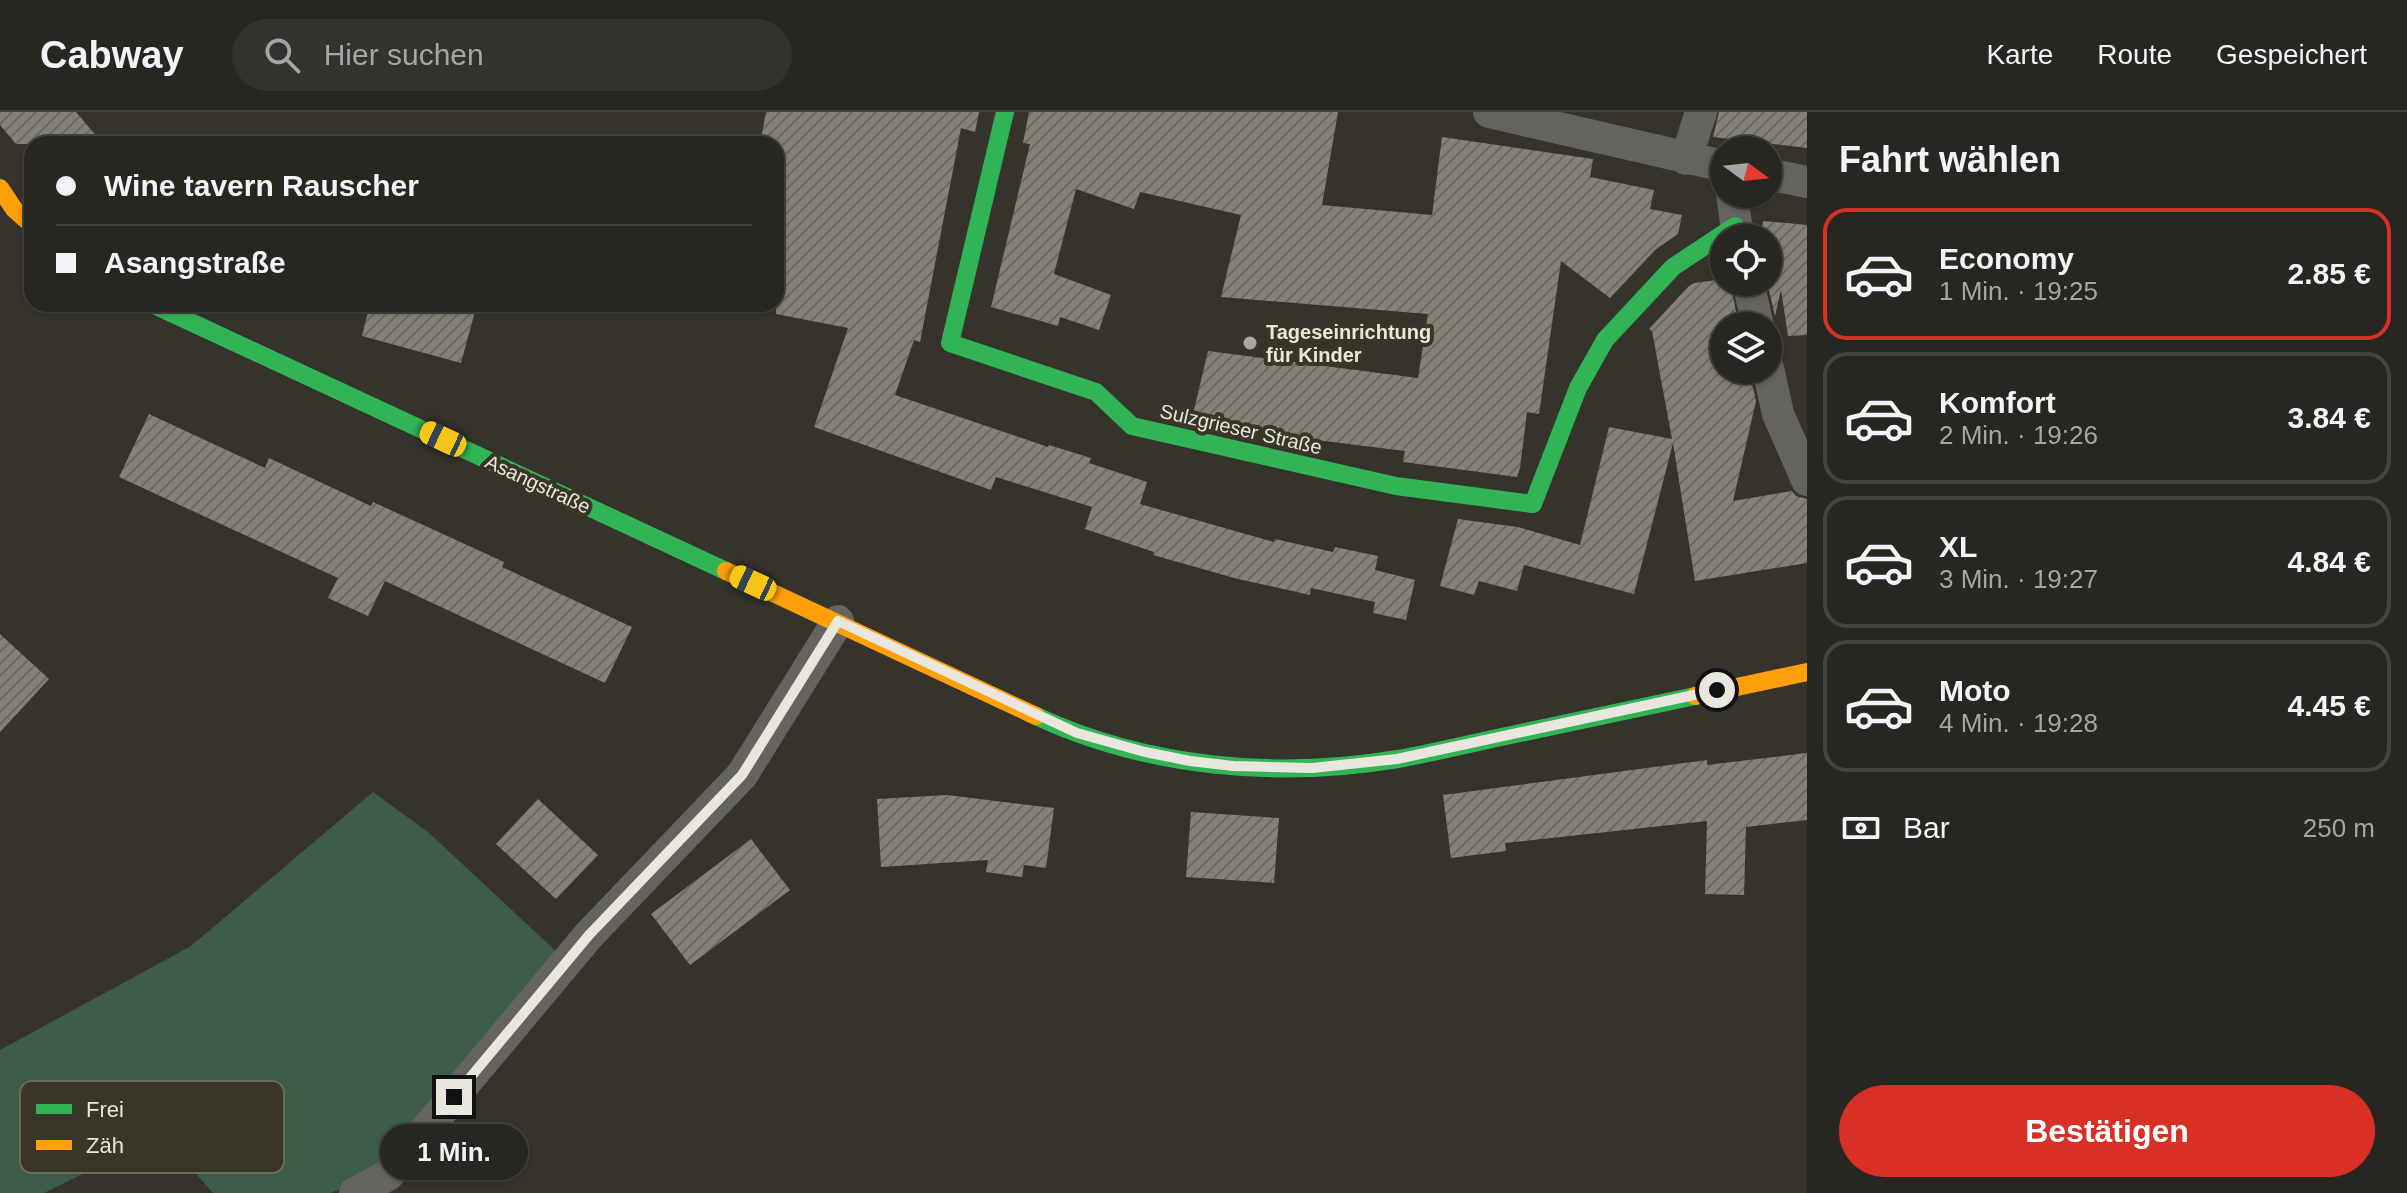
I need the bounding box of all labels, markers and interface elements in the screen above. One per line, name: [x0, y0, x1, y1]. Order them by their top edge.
search box: [232, 19, 792, 91]
icon: search: [260, 33, 304, 77]
text: Cabway: [40, 34, 184, 76]
text: Hier suchen: [324, 38, 484, 71]
text: Karte: [1986, 39, 2053, 70]
text: Route: [2097, 39, 2172, 70]
text: Gespeichert: [2216, 39, 2367, 70]
north arrow: [1710, 136, 1782, 208]
map controls: [1710, 136, 1782, 384]
text: Fahrt wählen: [1839, 139, 2061, 180]
text: Wine tavern Rauscher: [104, 169, 419, 202]
button: locate: [1710, 224, 1782, 296]
icon: car: [1843, 238, 1915, 310]
text: Economy: [1939, 242, 2074, 275]
text: Asangstraße: [104, 246, 286, 279]
text: 2.85 €: [2288, 257, 2371, 290]
text: 1 Min. · 19:25: [1939, 276, 2098, 306]
button: layers: [1710, 312, 1782, 384]
place label: Tageseinrichtung für Kinder: [1266, 321, 1431, 366]
marker: Tageseinrichtung für Kinder: [1241, 334, 1259, 352]
icon: car: [1843, 382, 1915, 454]
text: Komfort: [1939, 386, 2056, 419]
street label: Sulzgrieser Straße: [1158, 400, 1324, 458]
text: 3.84 €: [2288, 401, 2371, 434]
car: [416, 418, 470, 460]
text: 2 Min. · 19:26: [1939, 420, 2098, 450]
street label: Asangstraße: [482, 450, 594, 518]
icon: car: [1843, 526, 1915, 598]
text: XL: [1939, 530, 1977, 563]
text: 4.84 €: [2288, 545, 2371, 578]
car: [726, 562, 780, 604]
text: 3 Min. · 19:27: [1939, 564, 2098, 594]
icon: car: [1843, 670, 1915, 742]
route start: [1699, 672, 1735, 708]
text: Moto: [1939, 674, 2011, 707]
text: 4.45 €: [2288, 689, 2371, 722]
text: 4 Min. · 19:28: [1939, 708, 2098, 738]
icon: cash: [1839, 806, 1883, 850]
text: Bar: [1903, 811, 1950, 844]
text: 250 m: [2303, 813, 2375, 843]
route end: [436, 1079, 472, 1115]
legend: [20, 1081, 284, 1173]
button: Bestätigen: [1839, 1085, 2375, 1177]
text: Frei: [86, 1097, 124, 1122]
callout: 1 Min.: [380, 1125, 528, 1181]
text: Zäh: [86, 1133, 124, 1158]
text: 1 Min.: [417, 1137, 491, 1167]

